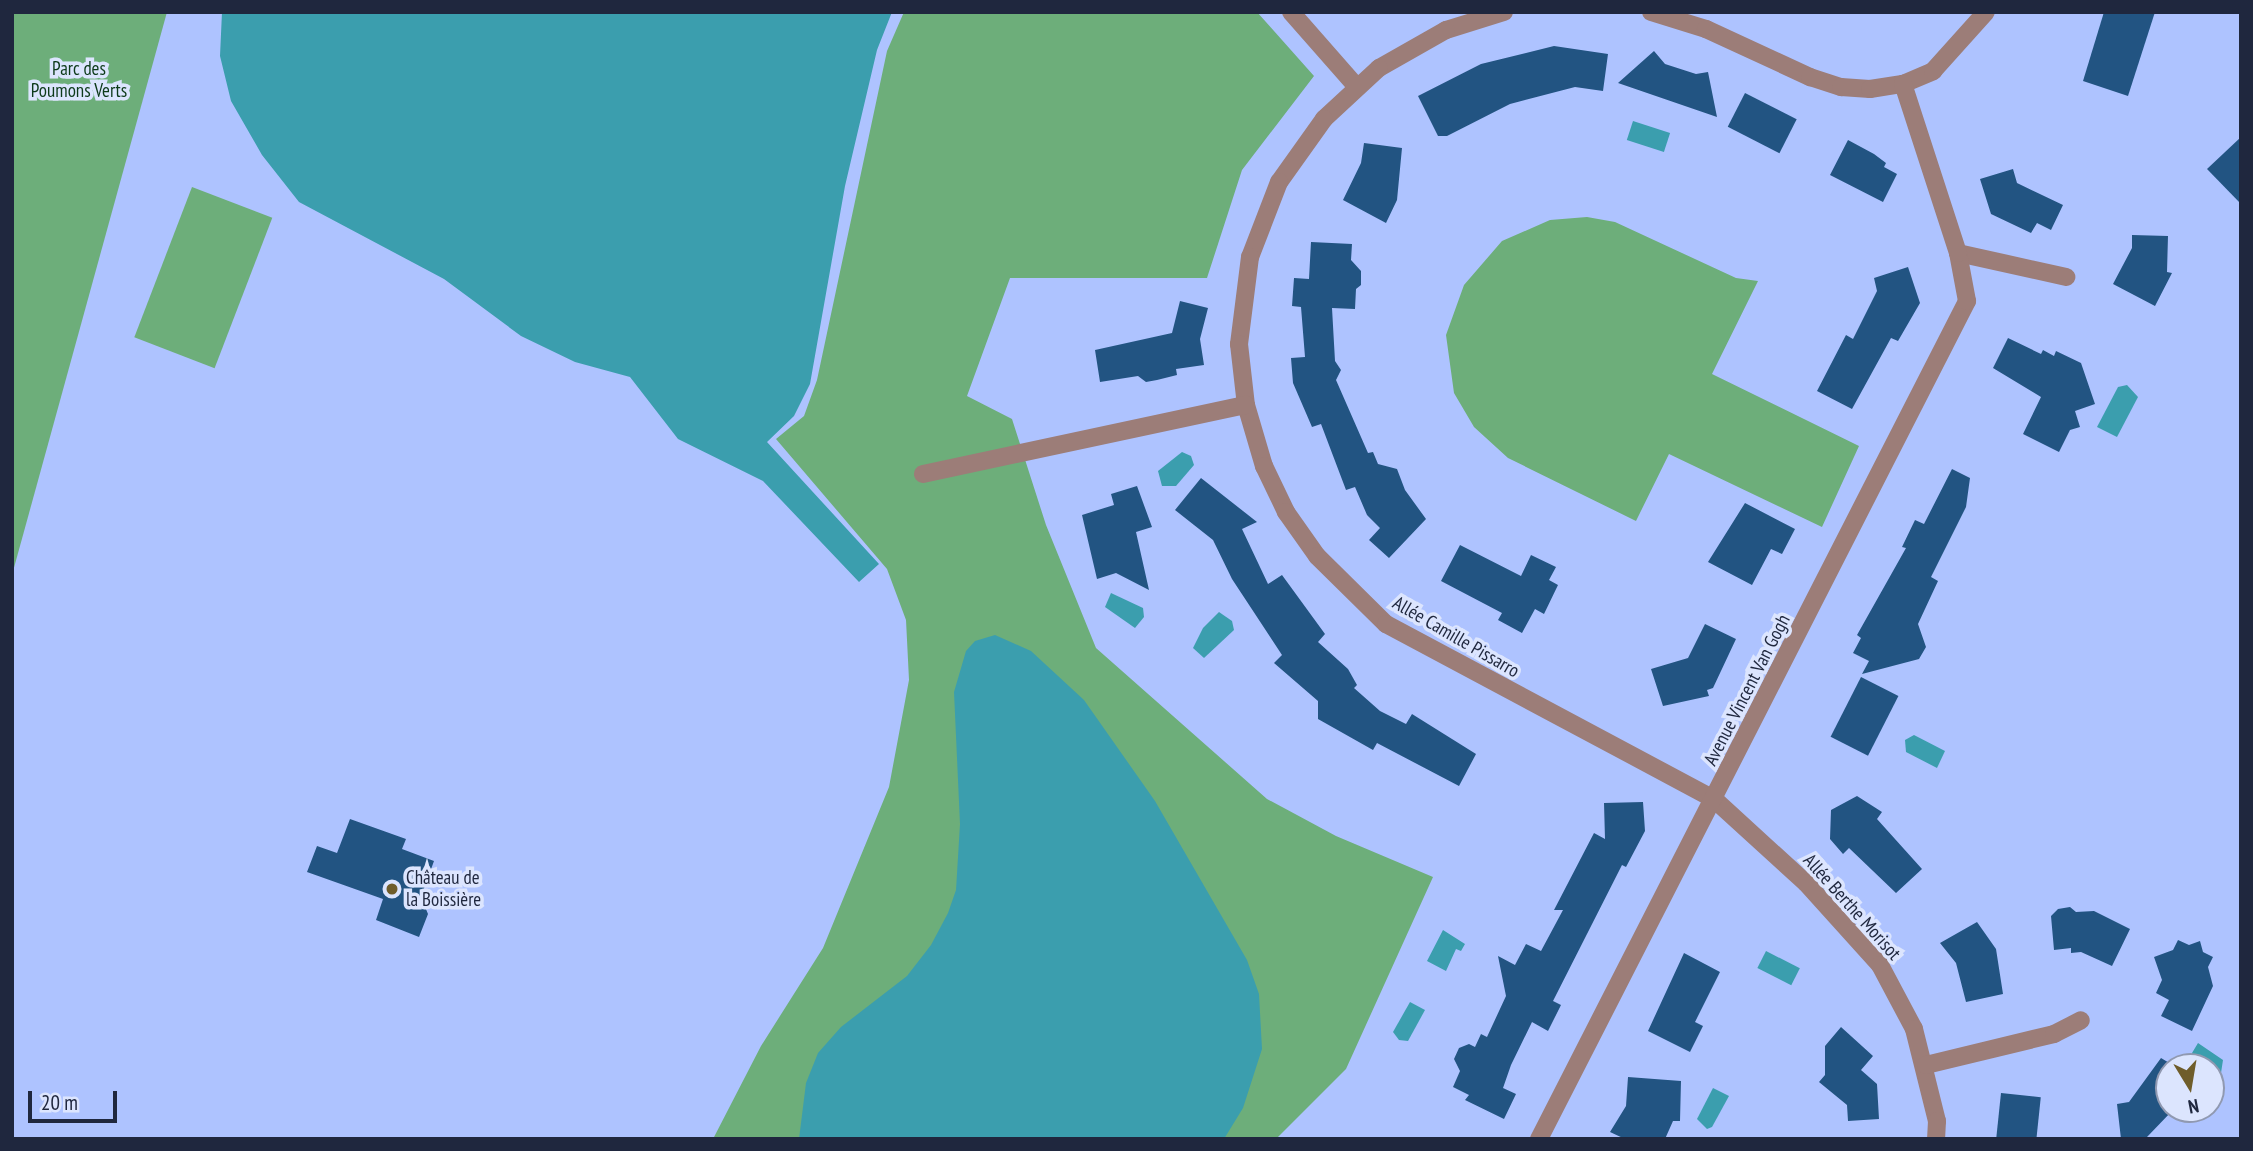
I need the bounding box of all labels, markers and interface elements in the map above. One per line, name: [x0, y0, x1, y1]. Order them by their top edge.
park label: Parc des Poumons Verts: [31, 58, 127, 102]
street label: Allée Camille Pissarro: [1389, 592, 1523, 682]
street label: Avenue Vincent Van Gogh: [1699, 610, 1795, 770]
street label: Allée Berthe Morisot: [1798, 849, 1906, 965]
place label: Château de la Boissière: [406, 867, 481, 911]
marker: Château de la Boissière: [384, 881, 400, 897]
north arrow: [2155, 1053, 2225, 1123]
scale bar: [32, 1078, 121, 1122]
text: 20 m: [41, 1089, 78, 1116]
text: N: [2186, 1094, 2201, 1119]

